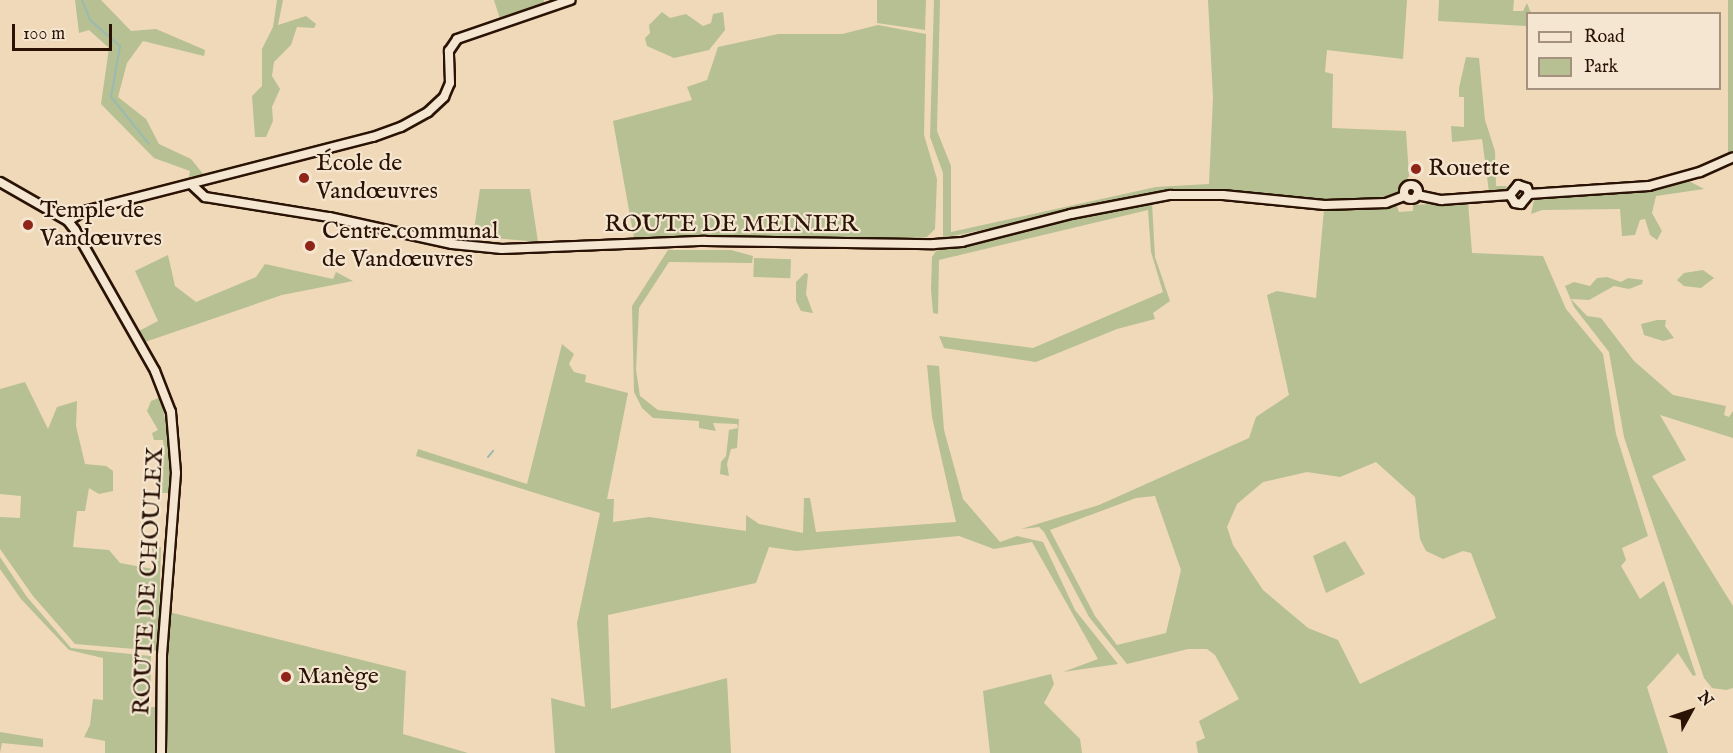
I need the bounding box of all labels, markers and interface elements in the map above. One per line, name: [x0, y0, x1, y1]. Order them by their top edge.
scale bar: [15, 12, 116, 50]
legend: [1526, 12, 1721, 90]
text: 100 m: [23, 23, 65, 46]
text: Road: [1584, 26, 1625, 49]
text: Park: [1584, 56, 1618, 79]
place label: École de Vandœuvres: [316, 150, 438, 206]
place label: Rouette: [1428, 155, 1510, 183]
marker: Rouette: [1409, 162, 1423, 176]
marker: École de Vandœuvres: [297, 171, 311, 185]
place label: Temple de Vandœuvres: [40, 197, 162, 253]
street label: ROUTE DE MEINIER: [604, 211, 858, 239]
marker: Temple de Vandœuvres: [21, 218, 35, 232]
place label: Centre communal de Vandœuvres: [322, 218, 499, 274]
marker: Centre communal de Vandœuvres: [303, 239, 317, 253]
street label: ROUTE DE CHOULEX: [128, 446, 170, 716]
place label: Manège: [298, 663, 379, 691]
marker: Manège: [279, 670, 293, 684]
north arrow: [1661, 681, 1721, 741]
text: N: [1693, 688, 1717, 711]

